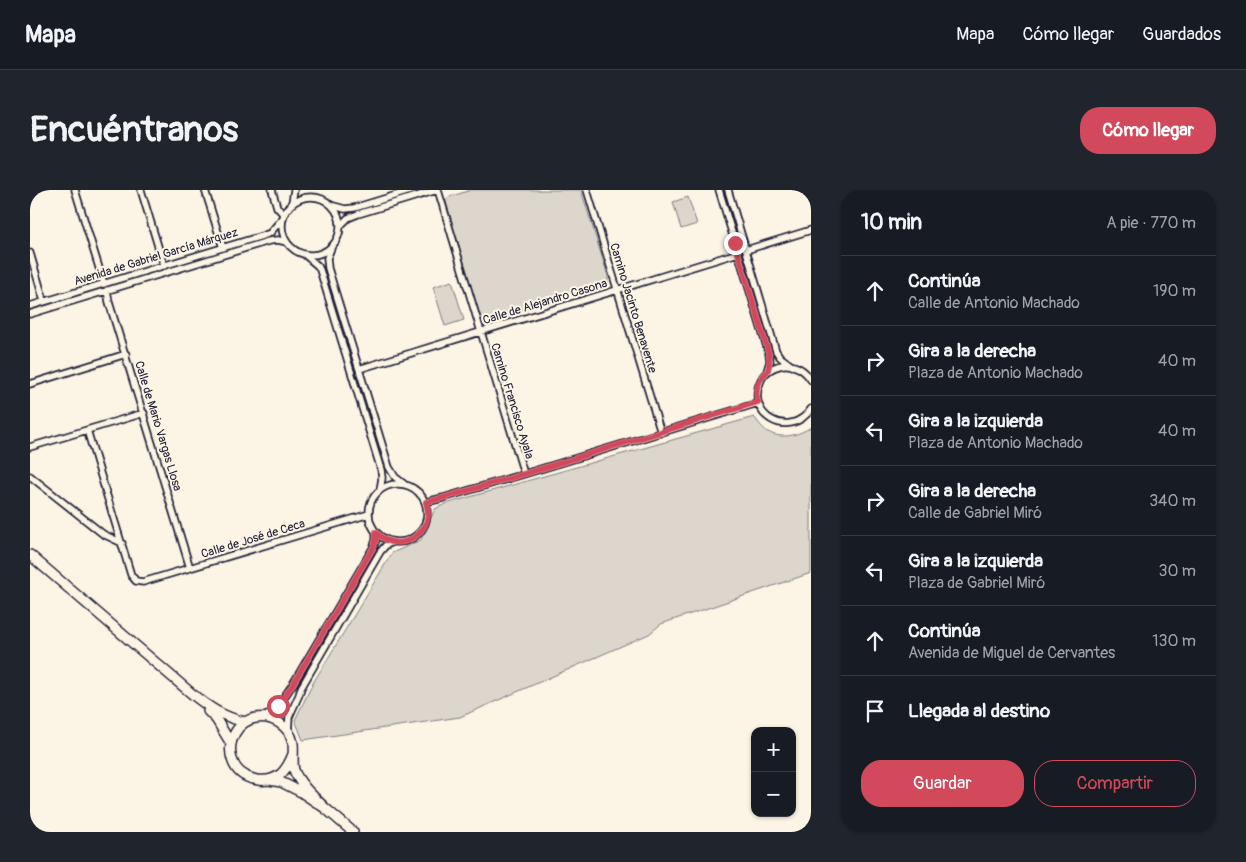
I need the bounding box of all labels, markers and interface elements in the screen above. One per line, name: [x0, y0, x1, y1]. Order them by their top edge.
text: Mapa: [25, 20, 76, 49]
text: Mapa: [956, 23, 994, 46]
text: Cómo llegar: [1022, 23, 1114, 46]
text: Guardados: [1142, 23, 1221, 46]
button: Cómo llegar: [1080, 107, 1216, 154]
text: Encuéntranos: [30, 108, 238, 152]
text: 10 min: [861, 209, 922, 236]
text: A pie · 770 m: [1106, 213, 1196, 233]
street label: Avenida de Gabriel García Márquez: [72, 225, 240, 289]
route end: [724, 232, 747, 255]
street label: Camino Jacinto Benavente: [606, 241, 660, 375]
text: Continúa: [908, 269, 981, 293]
street label: Calle de Alejandro Casona: [481, 276, 609, 328]
icon: ahead: [861, 277, 889, 305]
text: 190 m: [1153, 281, 1196, 301]
text: Calle de Antonio Machado: [908, 293, 1080, 313]
text: Gira a la derecha: [908, 339, 1036, 363]
street label: Camino Francisco Ayala: [487, 341, 537, 461]
icon: right: [861, 347, 889, 375]
text: 40 m: [1158, 351, 1196, 371]
street label: Calle de Mario Vargas Llosa: [131, 359, 185, 493]
text: Plaza de Antonio Machado: [908, 363, 1083, 383]
text: Gira a la izquierda: [908, 409, 1043, 433]
icon: left: [861, 417, 889, 445]
text: 40 m: [1158, 421, 1196, 441]
text: Plaza de Antonio Machado: [908, 433, 1083, 453]
text: Gira a la derecha: [908, 479, 1036, 503]
icon: right: [861, 487, 889, 515]
text: 340 m: [1149, 491, 1196, 511]
text: Calle de Gabriel Miró: [908, 503, 1042, 523]
street label: Calle de José de Ceca: [199, 516, 307, 562]
text: Gira a la izquierda: [908, 549, 1043, 573]
icon: left: [861, 557, 889, 585]
text: 30 m: [1158, 561, 1196, 581]
text: Plaza de Gabriel Miró: [908, 573, 1045, 593]
text: Continúa: [908, 619, 981, 643]
icon: ahead: [861, 627, 889, 655]
text: 130 m: [1152, 631, 1196, 651]
text: Avenida de Miguel de Cervantes: [908, 643, 1115, 663]
route start: [267, 695, 290, 718]
icon: arrive: [861, 697, 889, 725]
text: Llegada al destino: [908, 699, 1050, 723]
map controls: [751, 727, 796, 817]
button: +: [751, 727, 796, 772]
button: Guardar: [861, 760, 1024, 807]
button: Compartir: [1034, 760, 1196, 807]
button: −: [751, 772, 796, 817]

